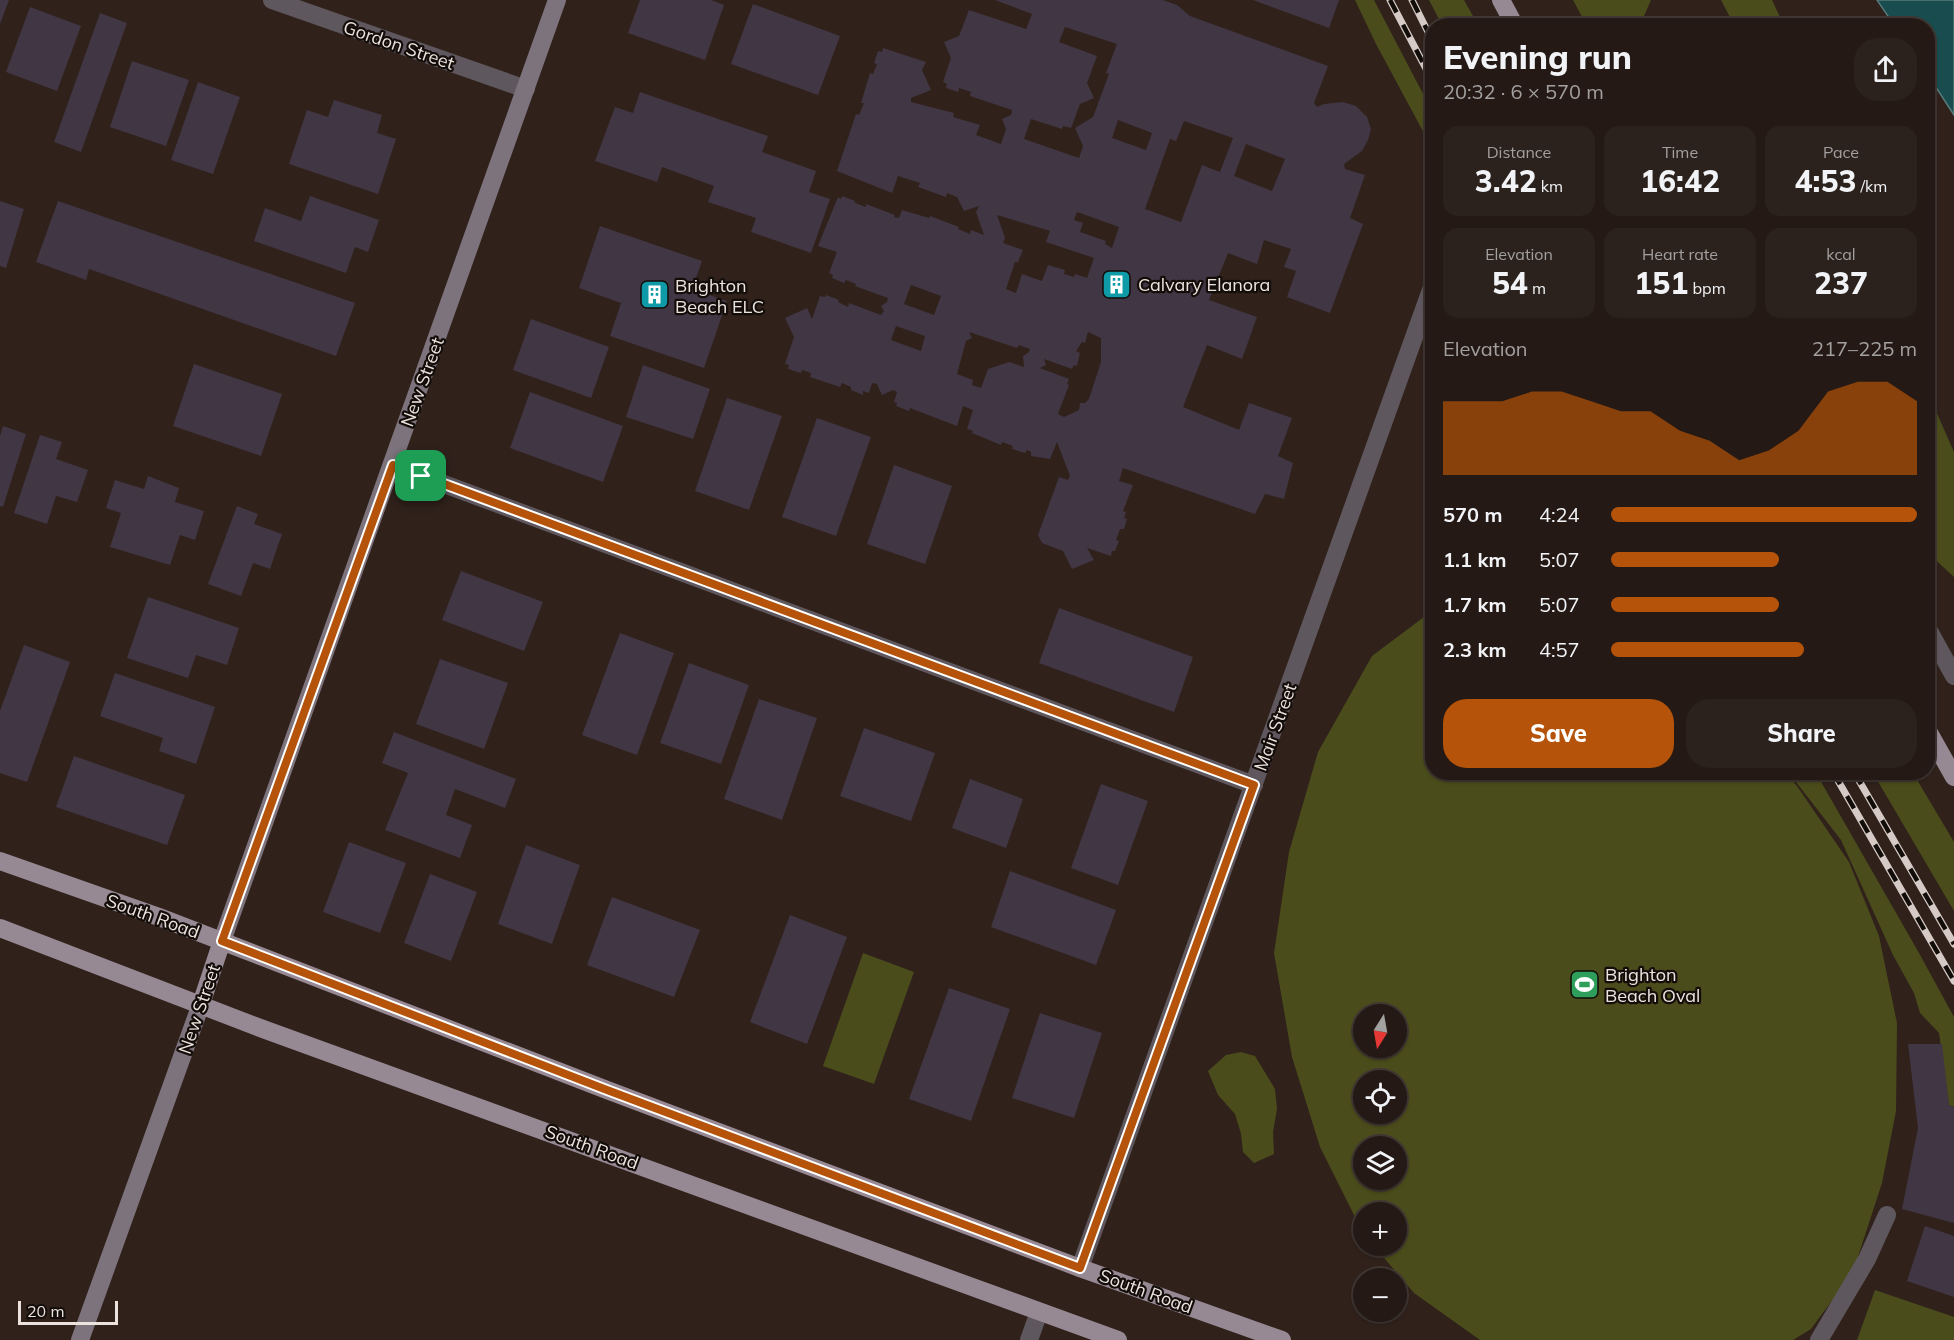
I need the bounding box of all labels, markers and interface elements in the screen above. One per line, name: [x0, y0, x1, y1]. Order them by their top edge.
street label: Gordon Street: [340, 15, 458, 75]
text: Evening run: [1443, 36, 1632, 77]
button: share: [1854, 38, 1917, 101]
text: 20:32 · 6 × 570 m: [1443, 79, 1604, 104]
text: Distance: [1487, 142, 1551, 162]
text: Time: [1662, 142, 1698, 162]
text: Pace: [1823, 142, 1859, 162]
text: 3.42: [1475, 162, 1537, 200]
text: 16:42: [1640, 162, 1720, 200]
text: 4:53: [1795, 162, 1856, 200]
text: km: [1537, 176, 1563, 196]
text: /km: [1856, 176, 1887, 196]
text: Elevation: [1485, 244, 1553, 264]
text: Heart rate: [1642, 244, 1718, 264]
text: kcal: [1826, 244, 1856, 264]
text: 54: [1492, 264, 1528, 302]
text: 151: [1634, 264, 1688, 302]
text: 237: [1814, 264, 1868, 302]
building icon: Calvary Elanora: [1101, 268, 1133, 300]
place label: Calvary Elanora: [1138, 273, 1270, 296]
place label: Brighton Beach ELC: [675, 274, 764, 318]
text: m: [1528, 278, 1546, 298]
text: bpm: [1688, 278, 1726, 298]
building icon: Brighton Beach ELC: [638, 279, 670, 311]
street label: New Street: [395, 334, 449, 430]
text: Elevation: [1443, 336, 1528, 361]
text: 217–225 m: [1812, 336, 1917, 361]
pin: [395, 450, 446, 501]
icon: arrive: [404, 459, 437, 492]
text: 570 m: [1443, 502, 1502, 527]
text: 4:24: [1539, 502, 1580, 527]
text: 1.1 km: [1443, 547, 1506, 572]
text: 5:07: [1539, 547, 1580, 572]
text: 1.7 km: [1443, 592, 1506, 617]
text: 5:07: [1539, 592, 1580, 617]
text: 2.3 km: [1443, 637, 1506, 662]
text: 4:57: [1539, 637, 1580, 662]
street label: Mair Street: [1249, 680, 1301, 774]
button: Save: [1443, 699, 1674, 768]
button: Share: [1686, 699, 1917, 768]
street label: South Road: [103, 889, 203, 943]
street label: New Street: [173, 961, 225, 1057]
place label: Brighton Beach Oval: [1605, 963, 1700, 1007]
sports icon: Brighton Beach Oval: [1568, 968, 1600, 1000]
north arrow: [1353, 1004, 1407, 1058]
map controls: [1353, 1004, 1407, 1322]
button: locate: [1353, 1070, 1407, 1124]
street label: South Road: [542, 1120, 642, 1174]
button: layers: [1353, 1136, 1407, 1190]
button: +: [1353, 1202, 1407, 1256]
street label: South Road: [1096, 1264, 1196, 1318]
button: −: [1353, 1268, 1407, 1322]
scale bar: [18, 1298, 118, 1326]
text: 20 m: [27, 1301, 64, 1321]

